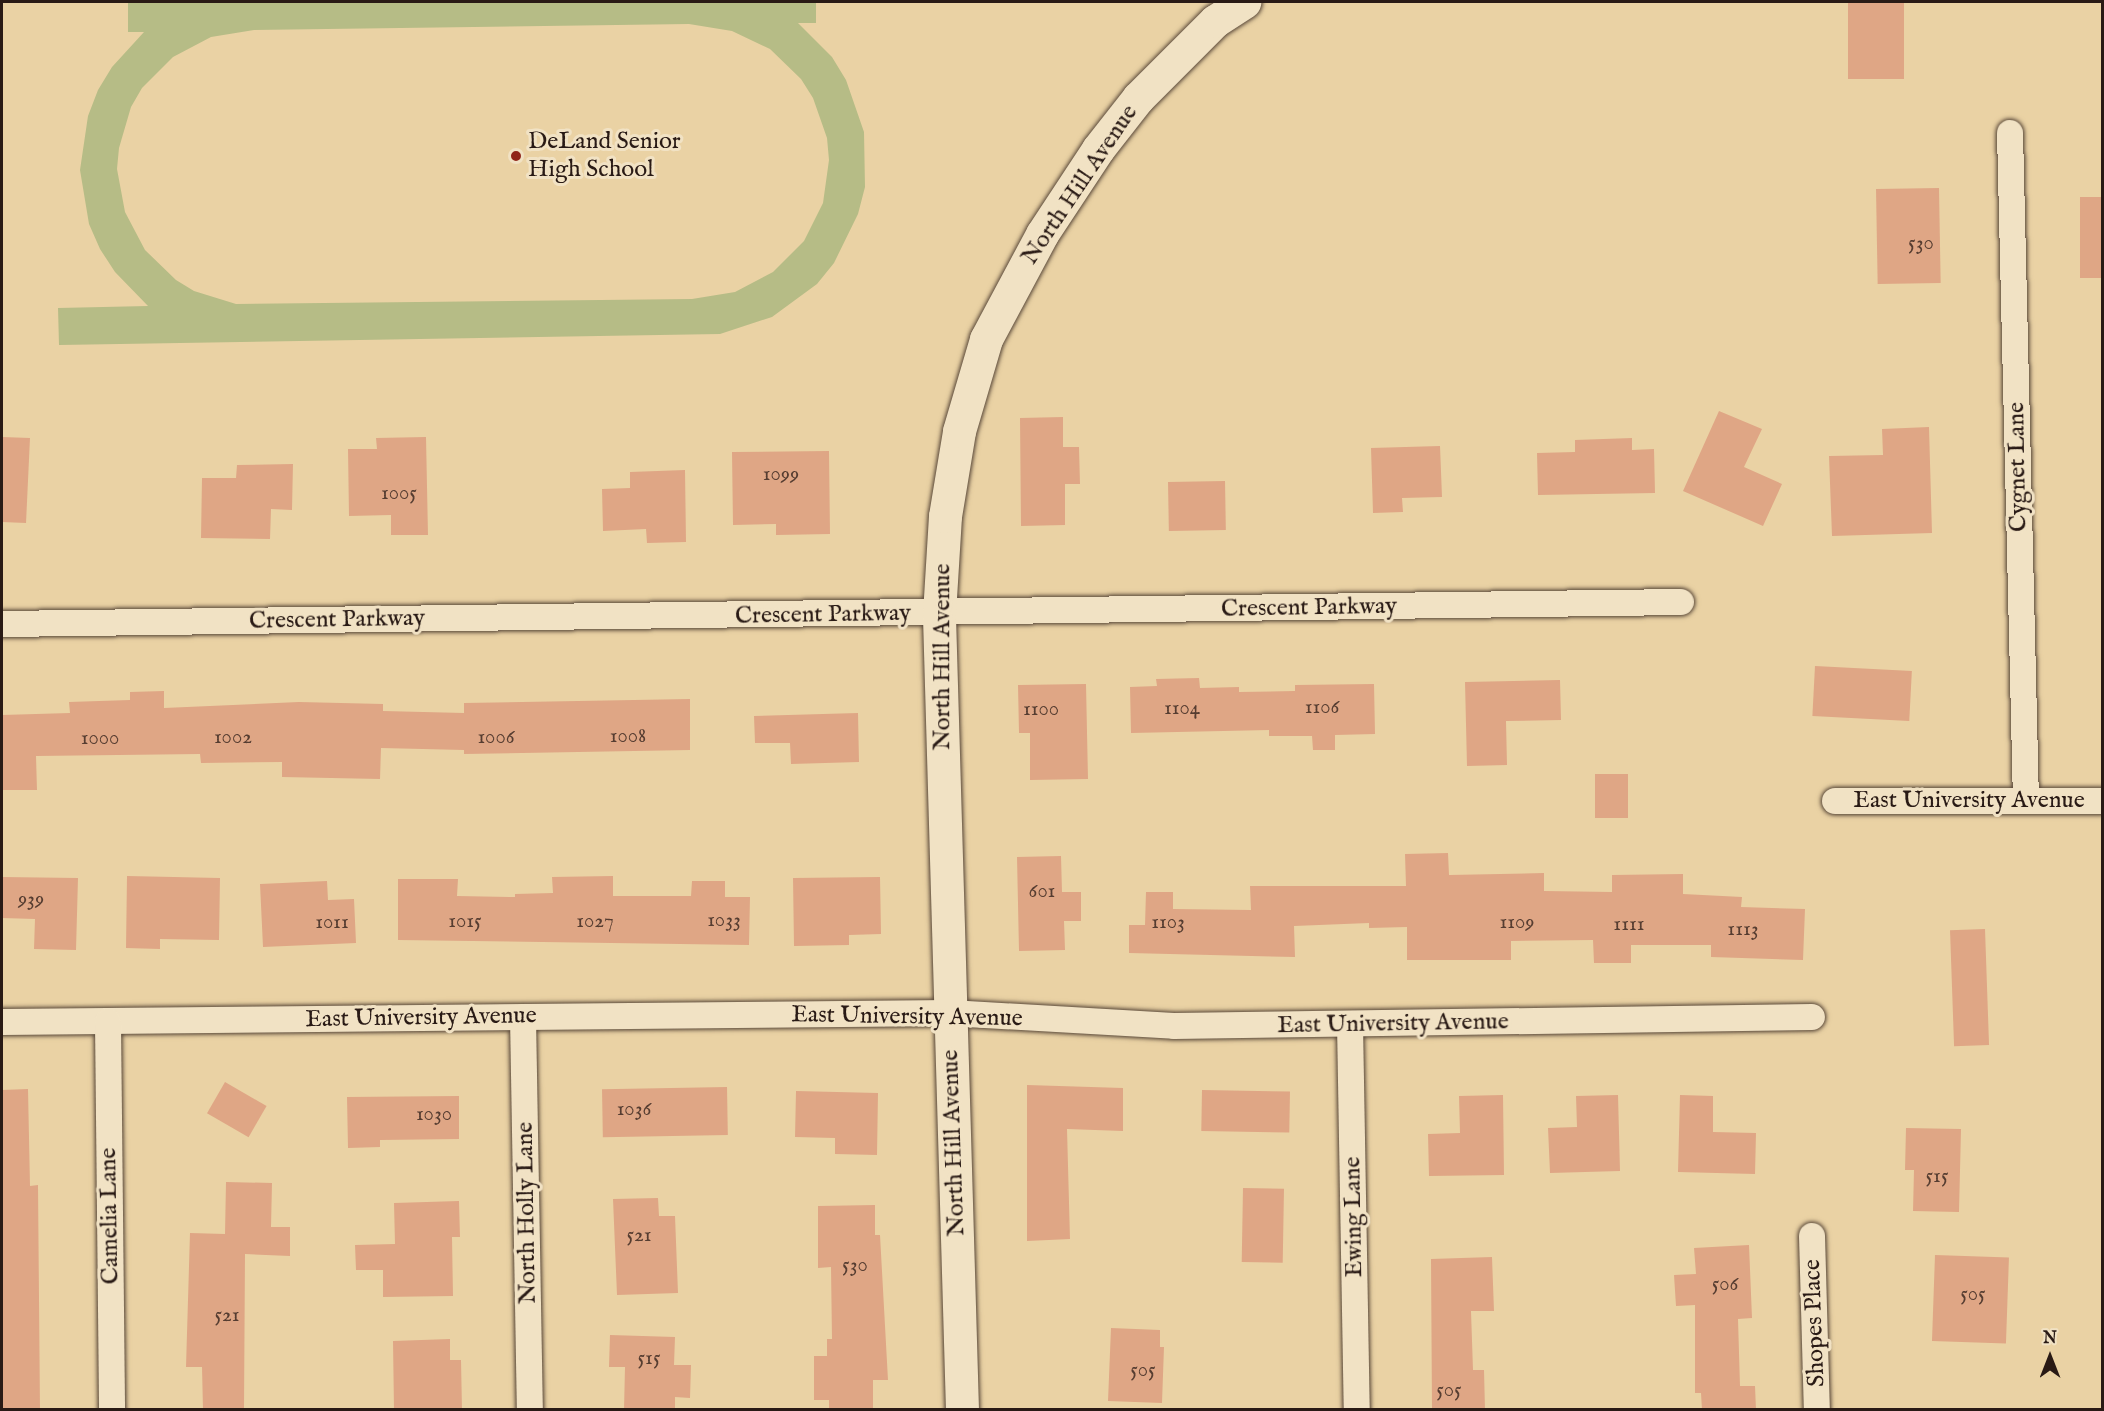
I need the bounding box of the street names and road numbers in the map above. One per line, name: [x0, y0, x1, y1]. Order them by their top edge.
street label: North Hill Avenue: [1016, 100, 1144, 270]
street label: Cygnet Lane: [2002, 402, 2034, 532]
street label: North Hill Avenue: [929, 564, 957, 750]
street label: Crescent Parkway: [1221, 592, 1397, 624]
street label: Crescent Parkway: [735, 599, 911, 631]
street label: Crescent Parkway: [249, 604, 425, 636]
street label: East University Avenue: [1853, 787, 2085, 815]
street label: East University Avenue: [791, 1001, 1023, 1033]
street label: East University Avenue: [305, 1002, 537, 1034]
street label: East University Avenue: [1277, 1008, 1509, 1040]
street label: North Hill Avenue: [936, 1049, 972, 1237]
street label: North Holly Lane: [511, 1122, 543, 1304]
street label: Camelia Lane: [94, 1147, 126, 1285]
street label: Ewing Lane: [1339, 1156, 1369, 1278]
street label: Shopes Place: [1798, 1259, 1832, 1387]

